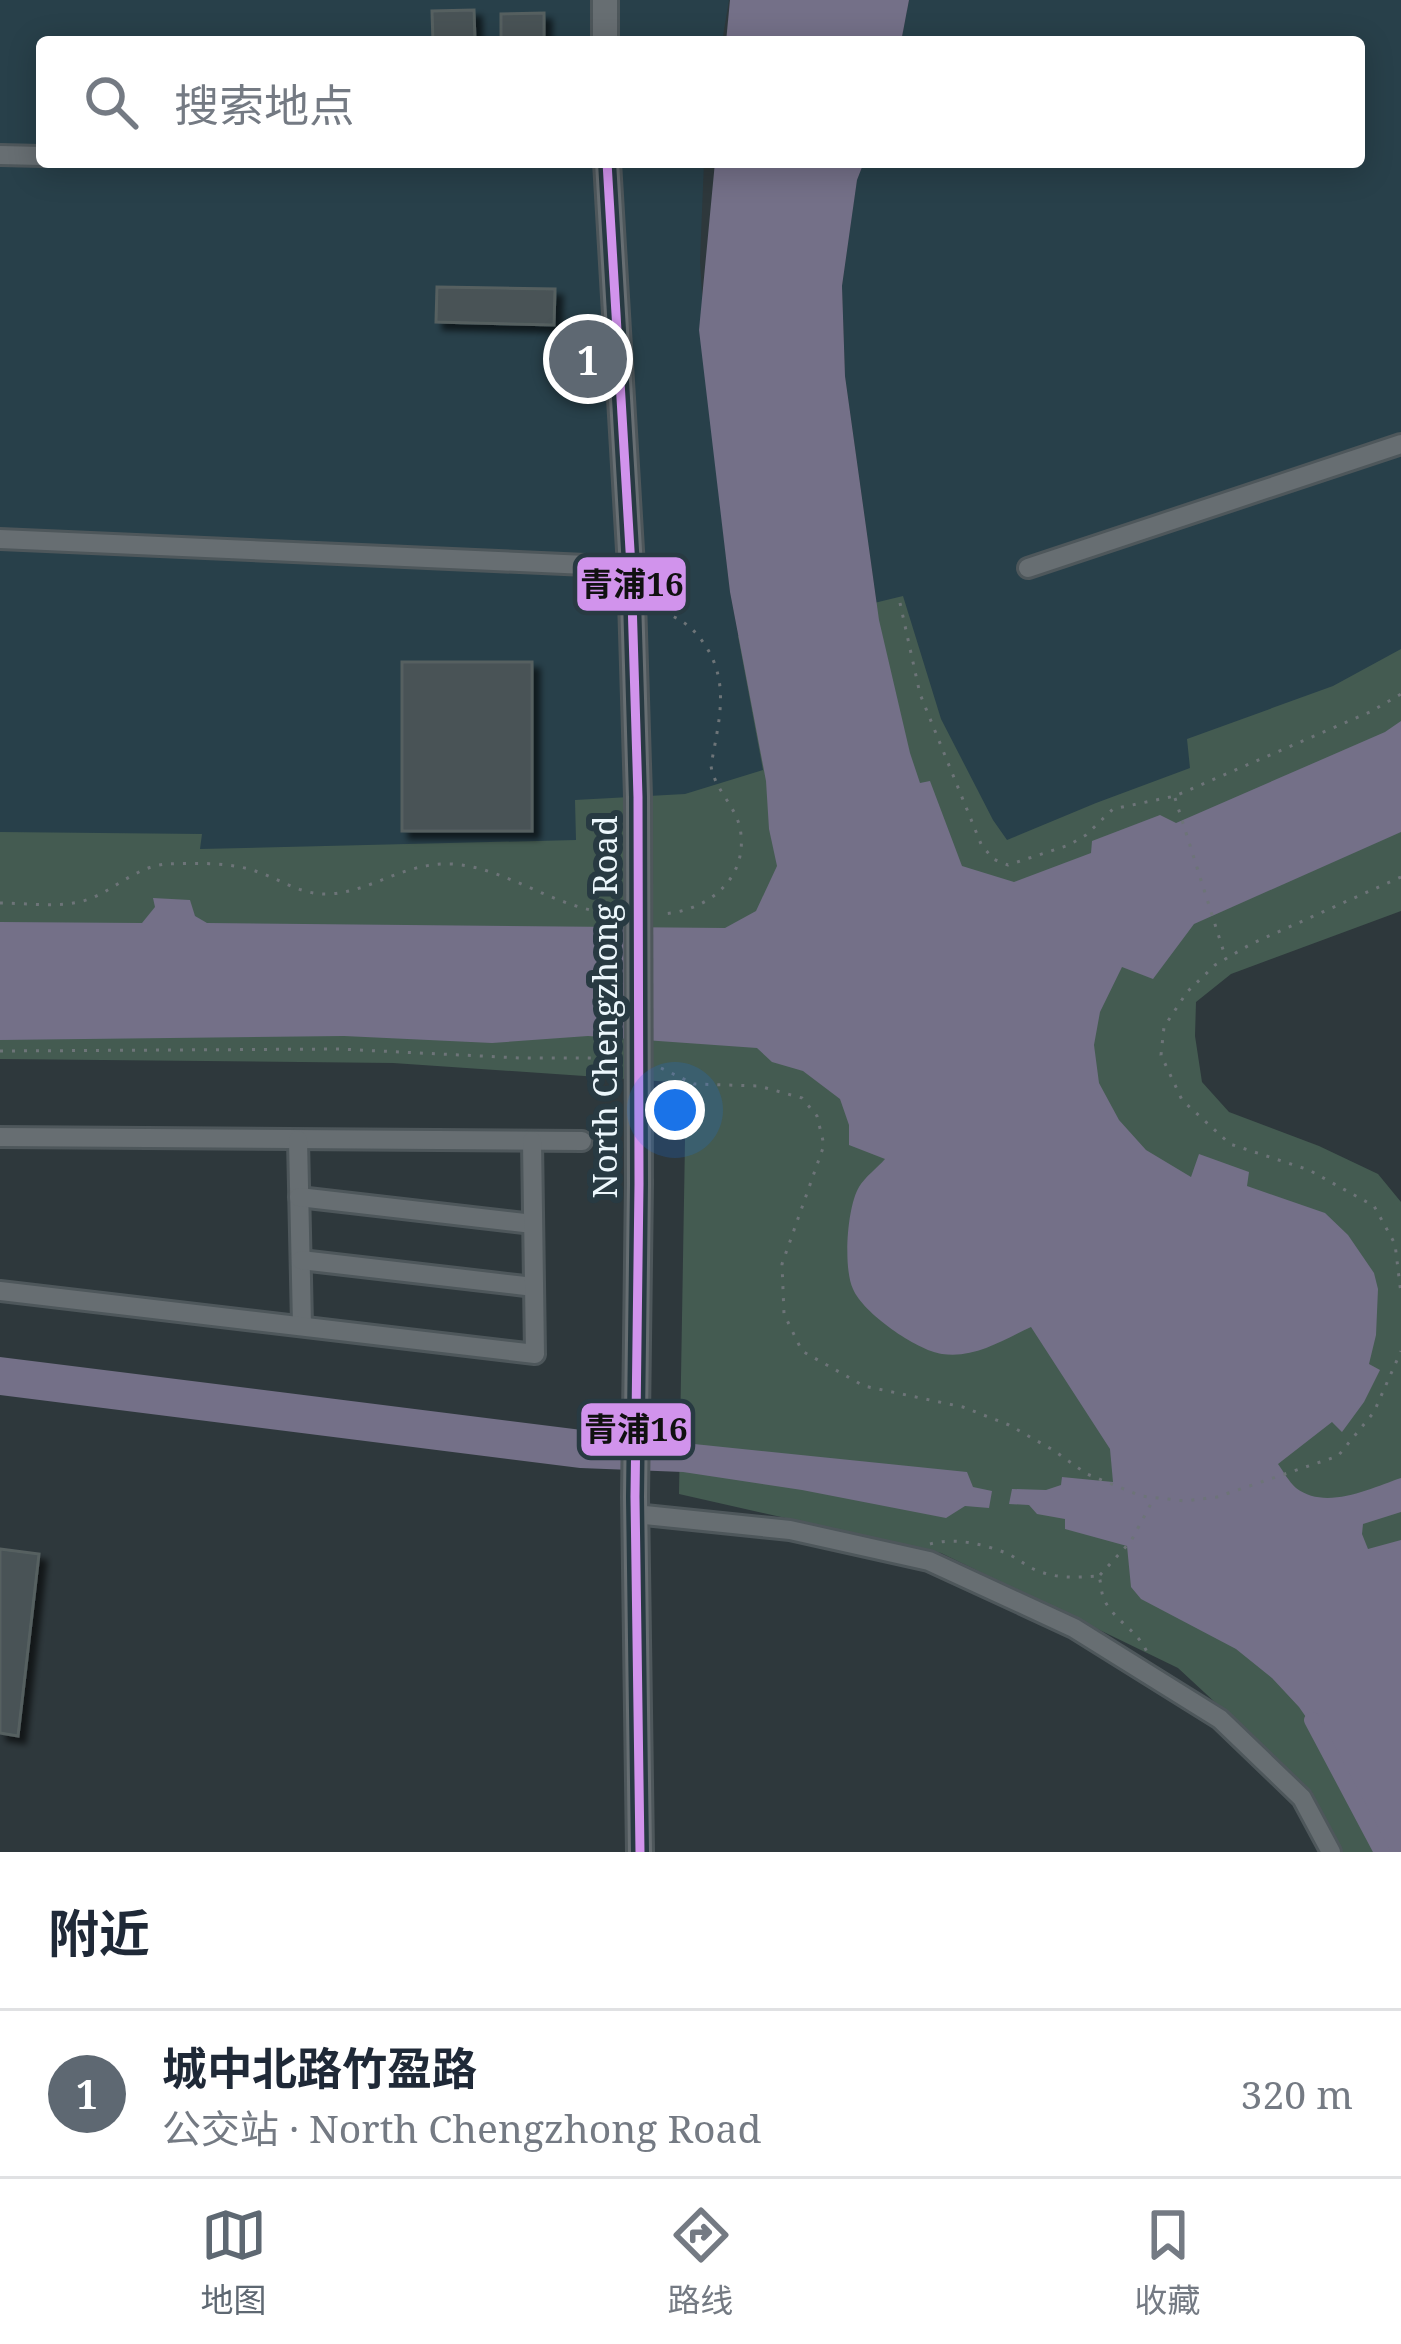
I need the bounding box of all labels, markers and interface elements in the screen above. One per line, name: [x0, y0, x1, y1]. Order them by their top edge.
search box: [36, 36, 1365, 168]
icon: search: [78, 69, 144, 135]
text: 搜索地点: [174, 74, 354, 135]
pin: 1: [549, 314, 627, 404]
line badge: 青浦16: [575, 555, 688, 613]
text: 青浦16: [580, 561, 684, 606]
street label: North Chengzhong Road: [582, 816, 627, 1198]
your location: [645, 1080, 705, 1140]
line badge: 青浦16: [579, 1401, 693, 1458]
text: 青浦16: [584, 1406, 688, 1451]
text: 附近: [48, 1897, 150, 1967]
text: 城中北路竹盈路: [162, 2037, 477, 2098]
text: 1: [76, 2067, 98, 2120]
text: 320 m: [1241, 2067, 1353, 2120]
text: 公交站 · North Chengzhong Road: [162, 2101, 761, 2154]
tab: 地图: [201, 2202, 267, 2322]
tab: 路线: [668, 2202, 734, 2322]
tab: 收藏: [1135, 2202, 1201, 2322]

